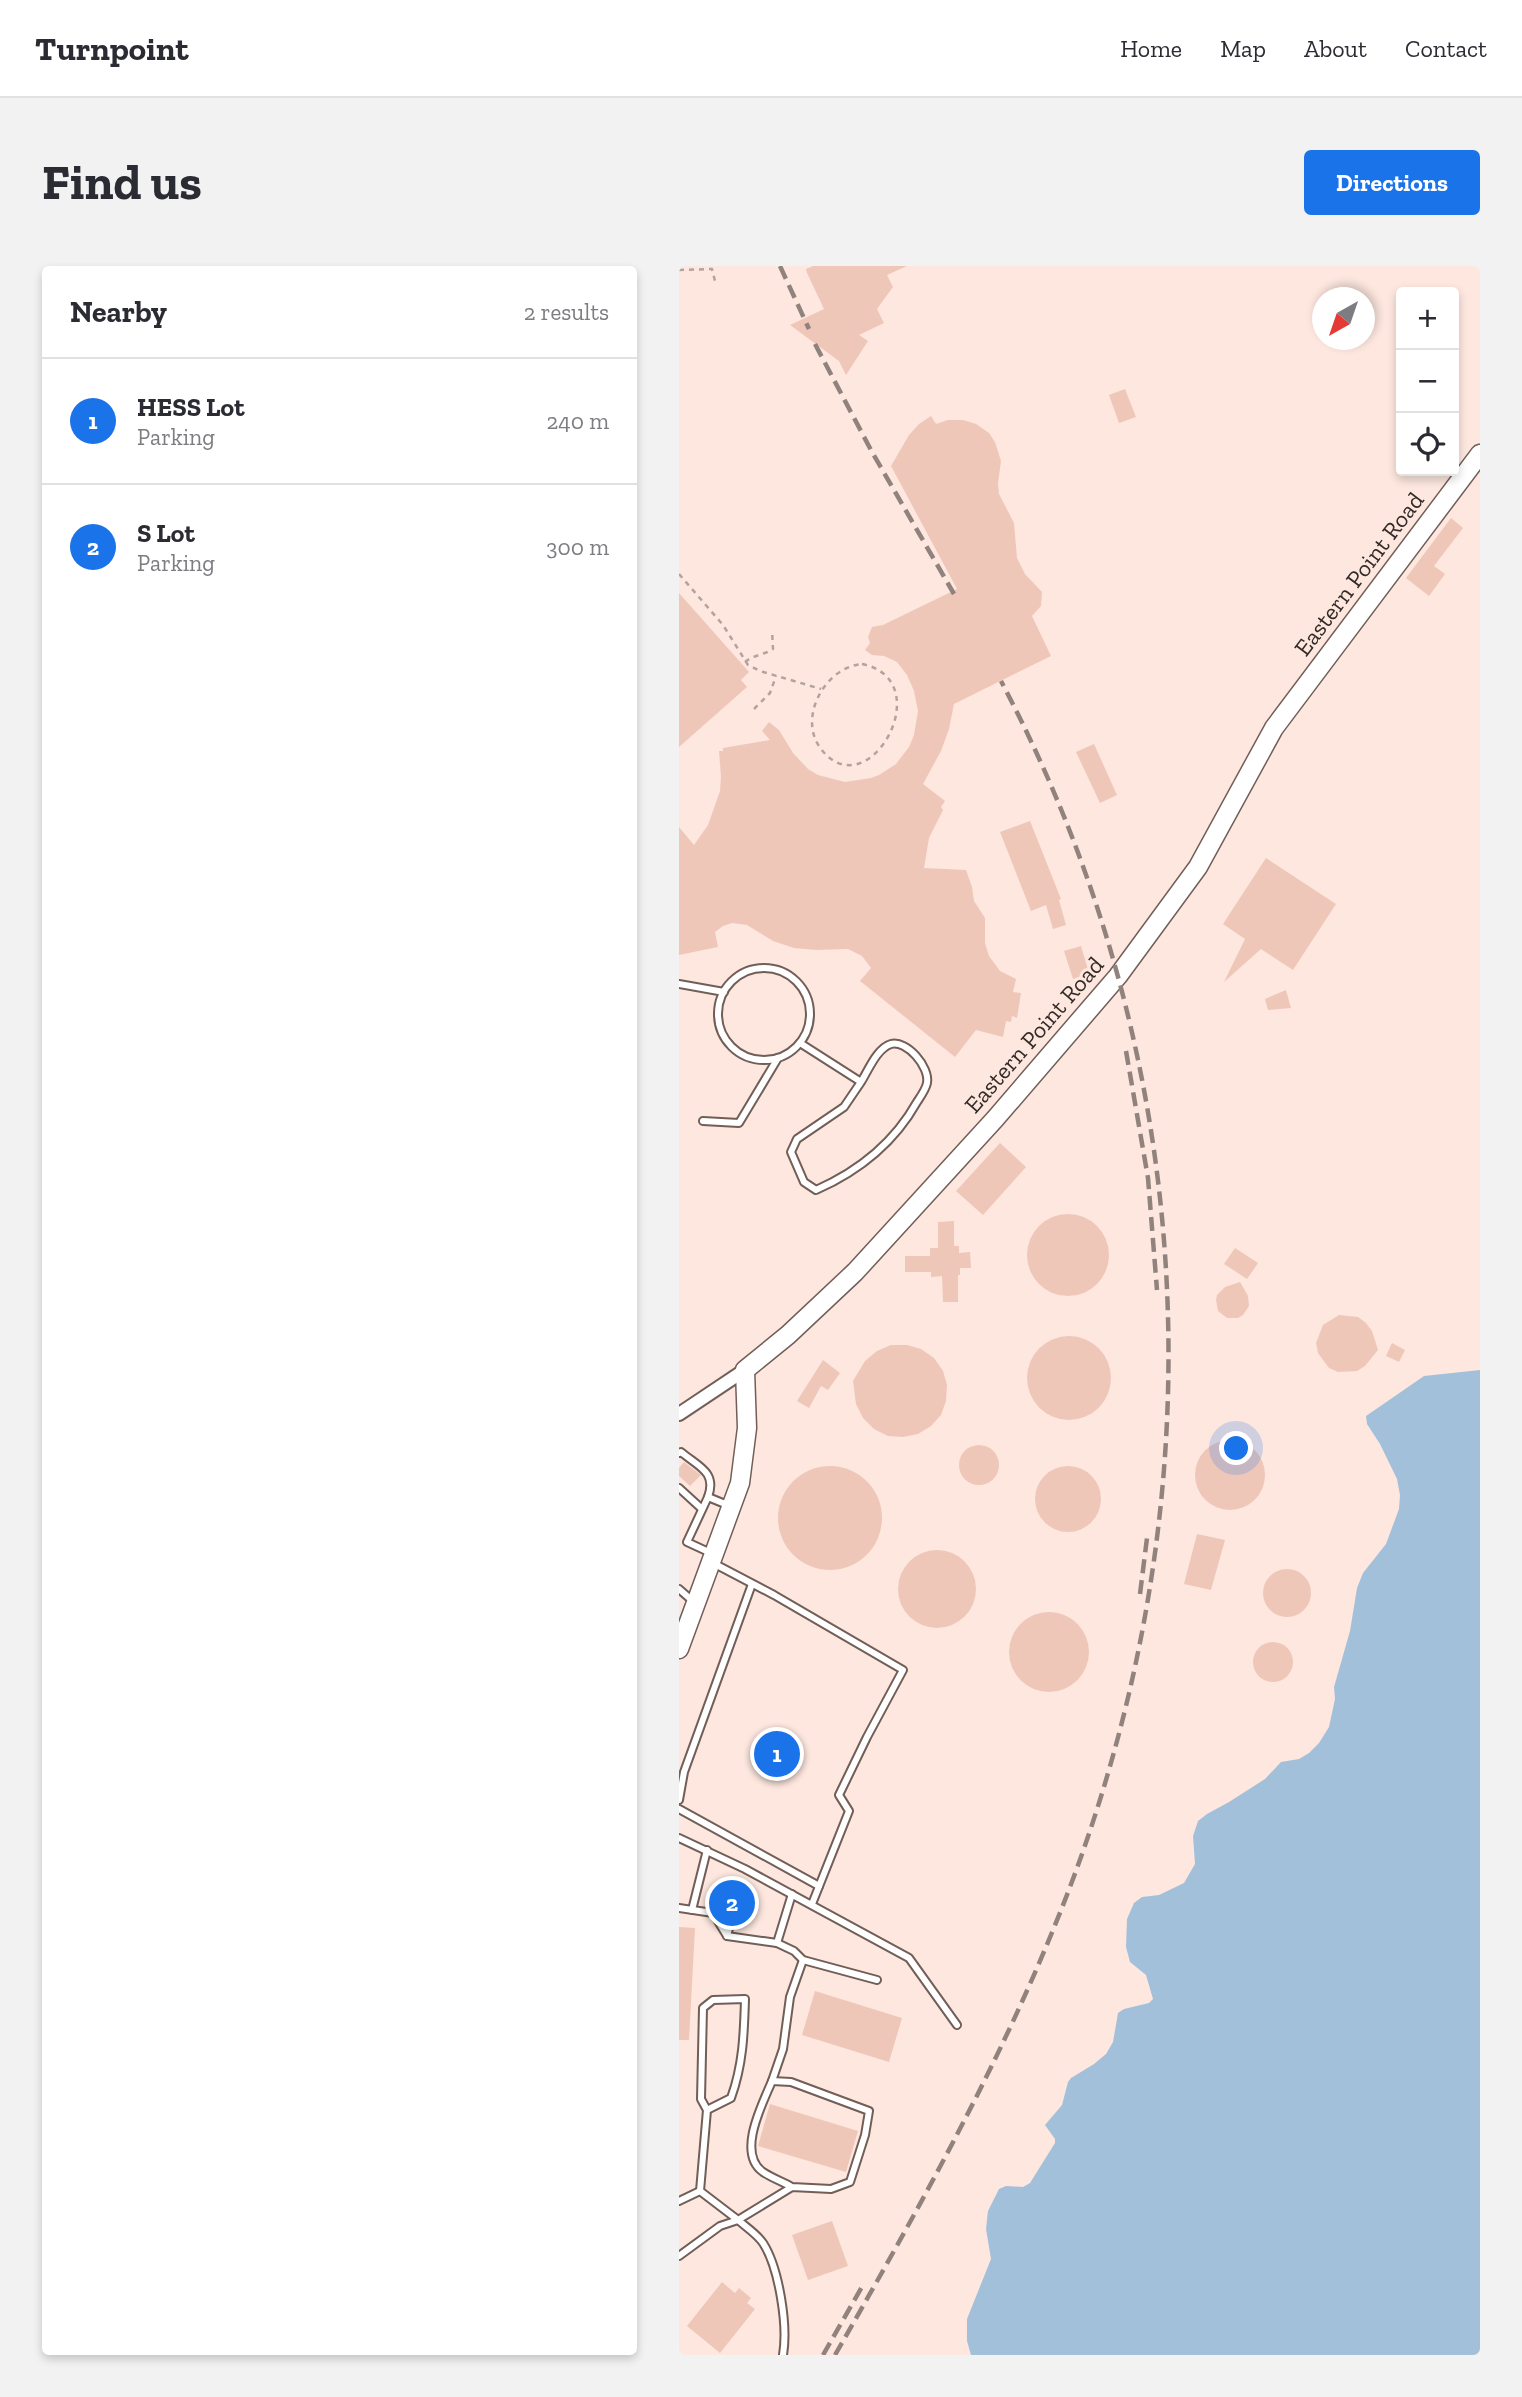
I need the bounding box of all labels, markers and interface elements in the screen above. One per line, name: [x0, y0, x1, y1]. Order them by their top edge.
text: Turnpoint: [35, 29, 189, 68]
text: Home: [1120, 34, 1182, 63]
text: Map: [1220, 34, 1266, 63]
text: About: [1304, 34, 1367, 63]
text: Contact: [1405, 34, 1487, 63]
button: Directions: [1304, 150, 1480, 215]
text: Find us: [42, 153, 202, 212]
north arrow: [1312, 287, 1375, 350]
map controls: [1396, 287, 1459, 476]
button: +: [1396, 287, 1459, 350]
text: Nearby: [70, 294, 167, 330]
text: 2 results: [524, 298, 609, 326]
button: −: [1396, 350, 1459, 413]
text: HESS Lot: [137, 391, 244, 423]
text: 1: [88, 407, 98, 435]
text: 240 m: [546, 407, 609, 435]
button: locate: [1396, 413, 1459, 476]
text: Parking: [137, 423, 215, 451]
street label: Eastern Point Road: [1288, 486, 1430, 661]
text: S Lot: [137, 517, 195, 549]
text: 2: [87, 533, 99, 561]
text: 300 m: [546, 533, 609, 561]
text: Parking: [137, 549, 215, 577]
street label: Eastern Point Road: [958, 951, 1109, 1119]
your location: [1219, 1431, 1253, 1465]
pin: 1: [754, 1728, 800, 1780]
pin: 2: [709, 1877, 755, 1929]

